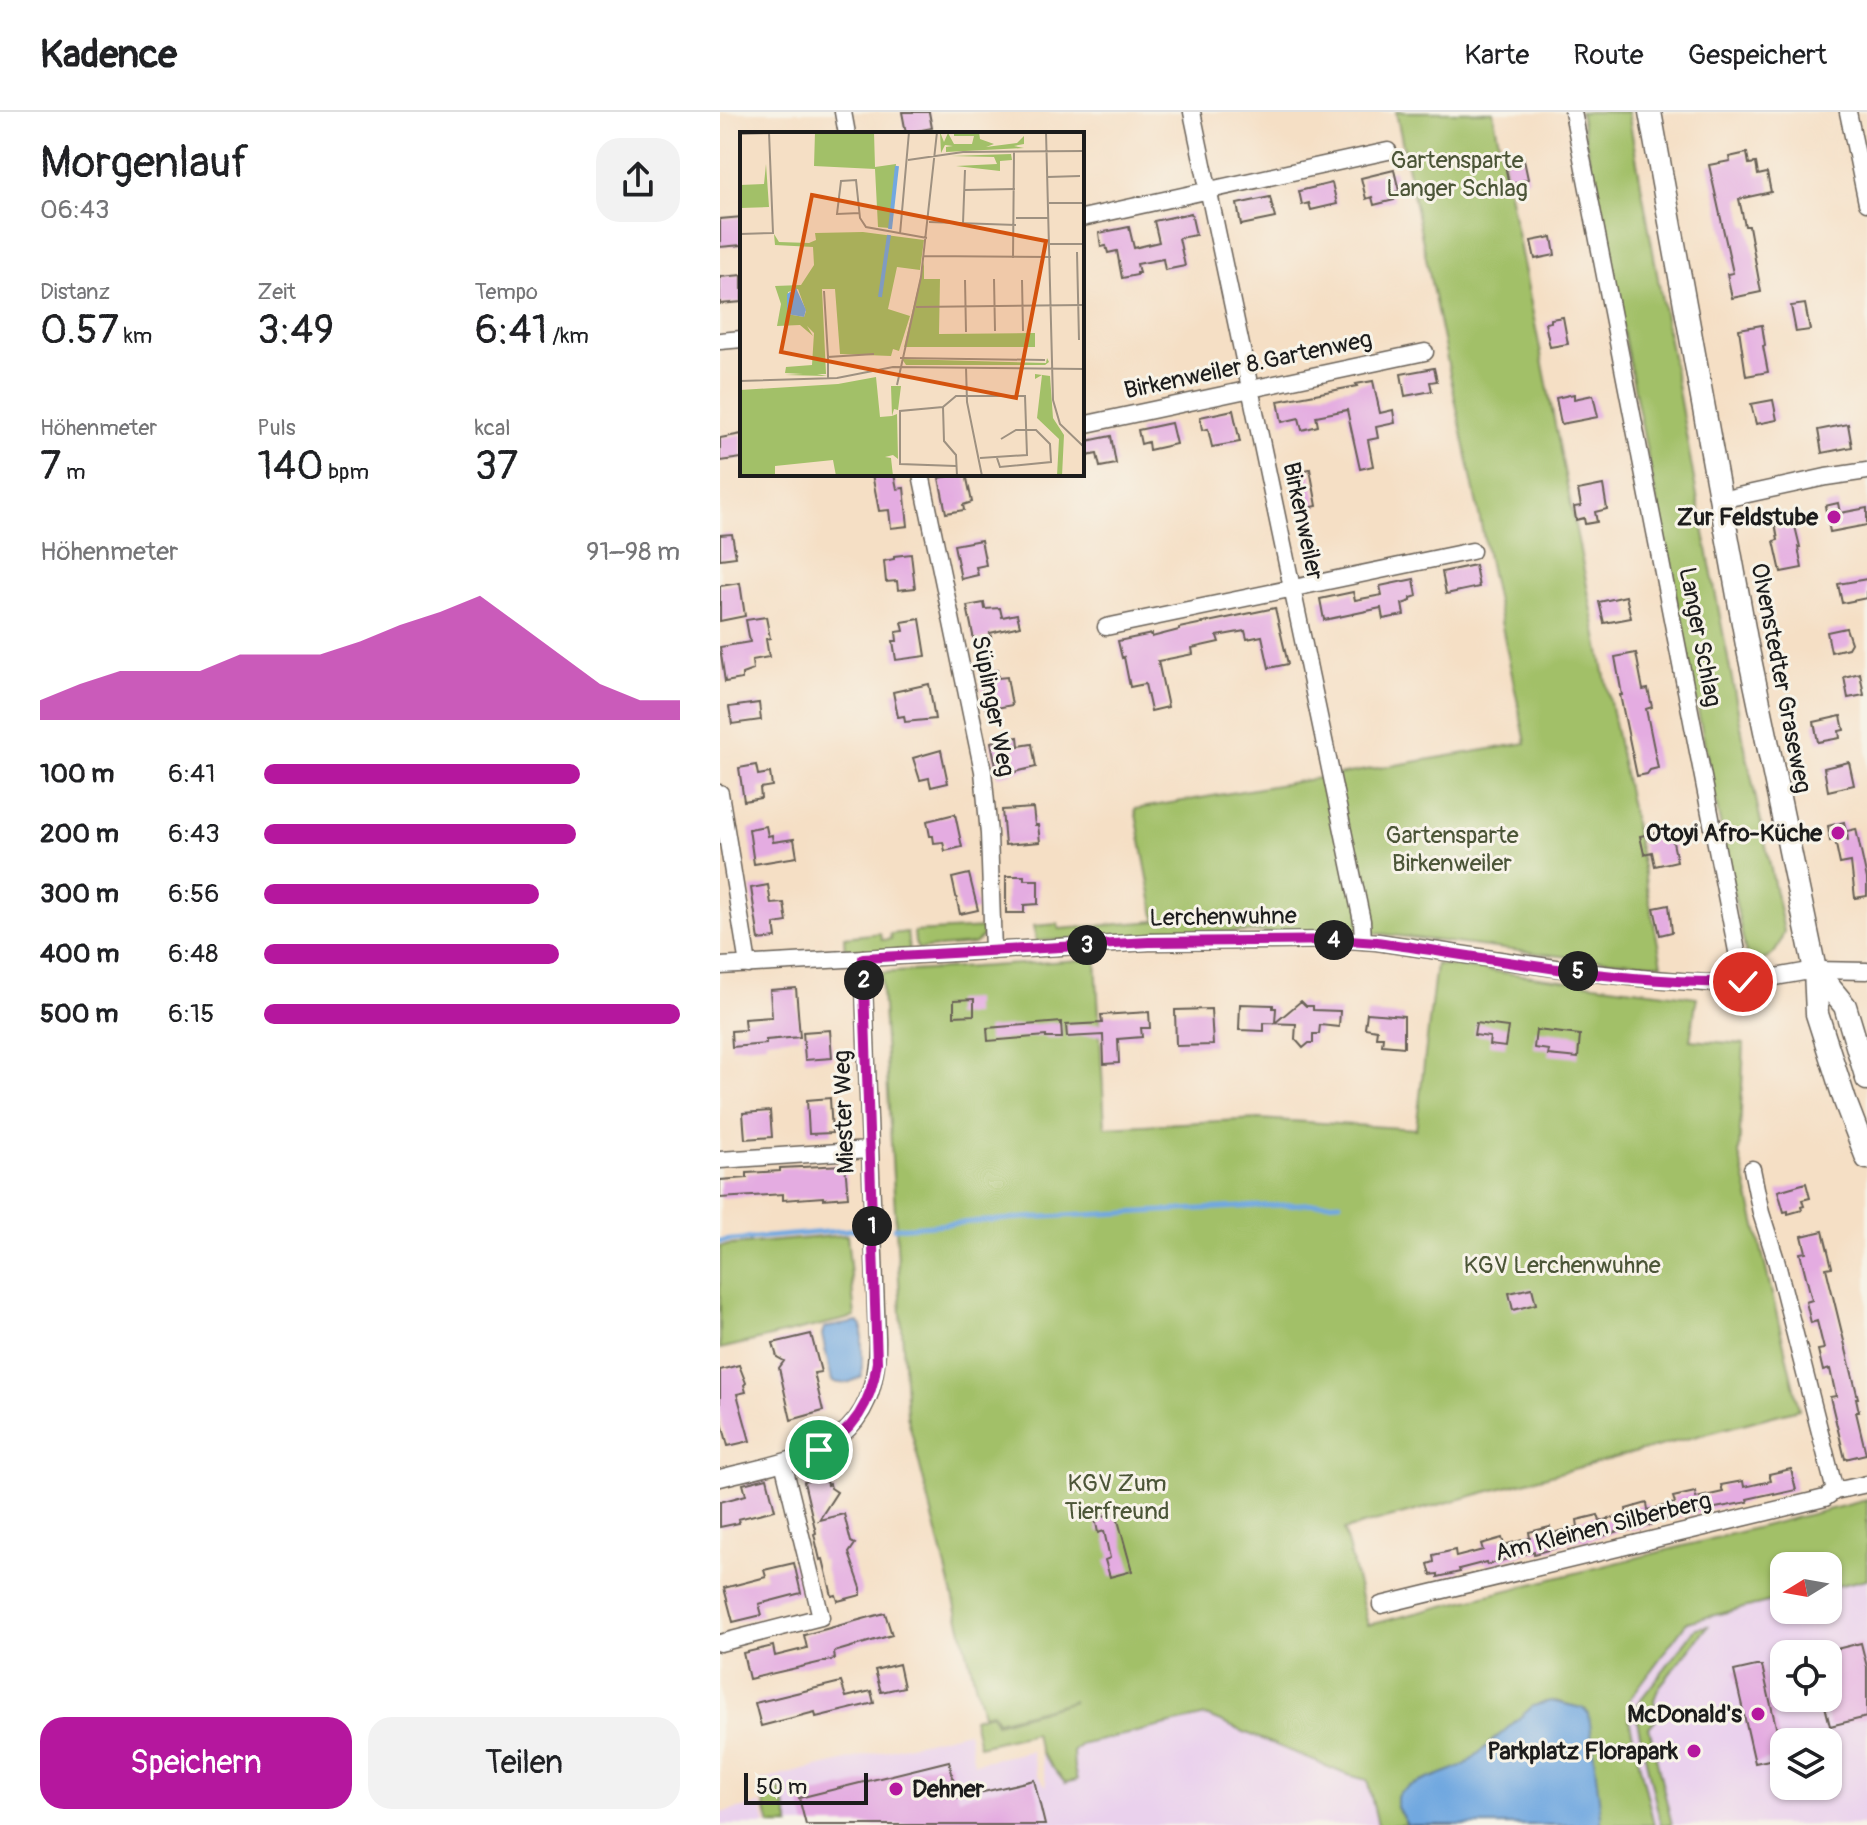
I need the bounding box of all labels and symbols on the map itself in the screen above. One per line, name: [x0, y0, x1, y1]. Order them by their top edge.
inset map: [740, 132, 1084, 476]
park label: Gartensparte Langer Schlag: [1386, 146, 1528, 203]
street label: Birkenweiler 8.Gartenweg: [1121, 325, 1375, 405]
street label: Birkenweiler: [1276, 459, 1330, 583]
place label: Zur Feldstube: [1677, 503, 1819, 532]
marker: Zur Feldstube: [1825, 508, 1843, 526]
street label: Olvenstedter Graseweg: [1744, 560, 1818, 796]
street label: Langer Schlag: [1672, 565, 1728, 709]
street label: Süplinger Weg: [965, 633, 1021, 779]
place label: Otoyi Afro-Küche: [1646, 819, 1823, 848]
park label: Gartensparte Birkenweiler: [1385, 821, 1519, 878]
marker: Otoyi Afro-Küche: [1829, 824, 1847, 842]
street label: Lerchenwuhne: [1149, 901, 1297, 933]
pin: 4: [1314, 920, 1354, 960]
pin: 3: [1067, 925, 1107, 965]
pin: [1709, 948, 1777, 1016]
pin: 5: [1558, 951, 1598, 991]
pin: 2: [844, 960, 884, 1000]
street label: Miester Weg: [827, 1050, 861, 1174]
pin: 1: [852, 1206, 892, 1246]
park label: KGV Lerchenwuhne: [1463, 1251, 1661, 1280]
pin: [785, 1416, 853, 1484]
park label: KGV Zum Tierfreund: [1064, 1469, 1170, 1526]
street label: Am Kleinen Silberberg: [1492, 1486, 1714, 1568]
north arrow: [1770, 1552, 1842, 1624]
place label: McDonald's: [1627, 1700, 1742, 1729]
marker: McDonald's: [1749, 1705, 1767, 1723]
place label: Parkplatz Florapark: [1487, 1737, 1679, 1766]
marker: Parkplatz Florapark: [1685, 1742, 1703, 1760]
scale bar: [744, 1769, 868, 1805]
place label: Dehner: [912, 1775, 985, 1804]
marker: Dehner: [887, 1780, 905, 1798]

